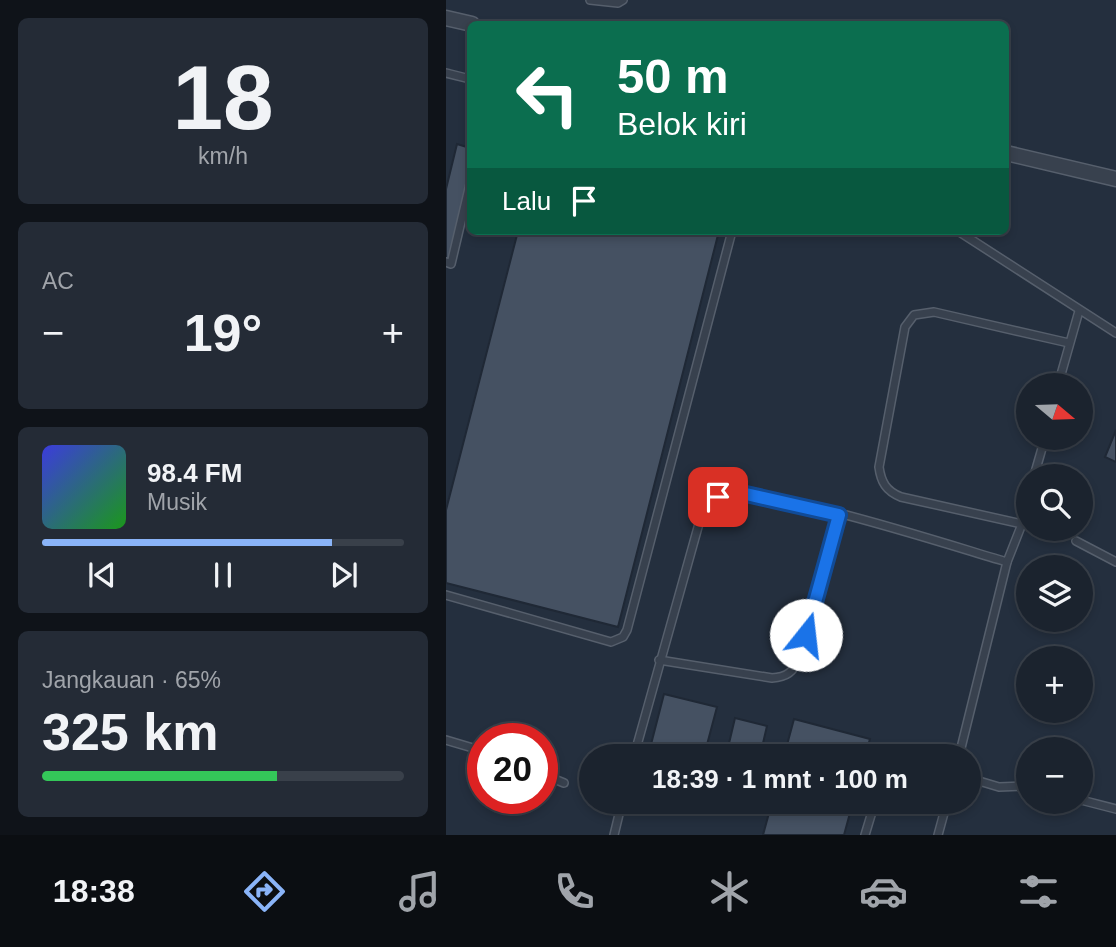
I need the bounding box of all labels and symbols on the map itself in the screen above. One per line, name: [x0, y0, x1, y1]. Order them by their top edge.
north arrow: [1016, 373, 1094, 450]
pin: [688, 467, 748, 527]
position arrow: [769, 598, 843, 672]
speed limit sign: 20: [467, 723, 558, 814]

